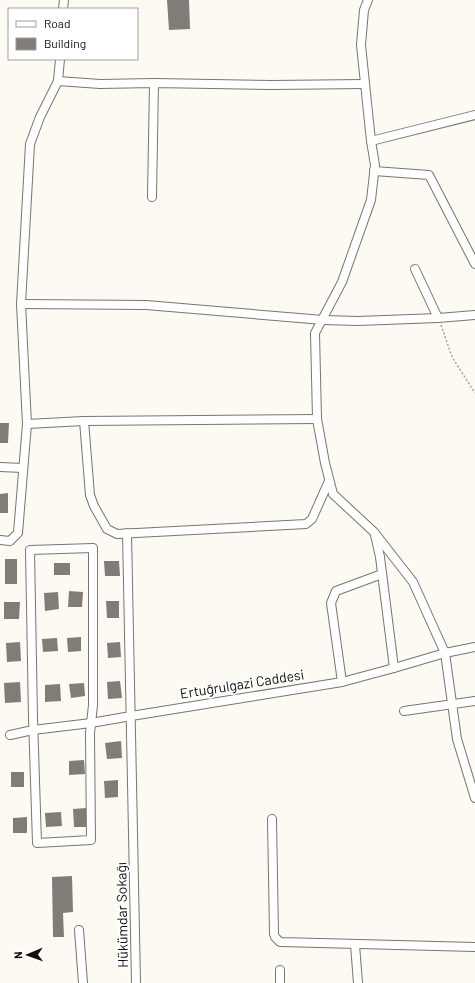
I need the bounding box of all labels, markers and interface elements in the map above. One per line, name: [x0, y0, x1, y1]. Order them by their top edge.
legend: [8, 8, 138, 60]
text: Road: [44, 16, 71, 30]
text: Building: [44, 36, 86, 50]
street label: Ertuğrulgazi Caddesi: [179, 665, 305, 702]
street label: Hükümdar Sokağı: [112, 862, 131, 968]
north arrow: [8, 935, 48, 975]
text: N: [11, 951, 24, 959]

